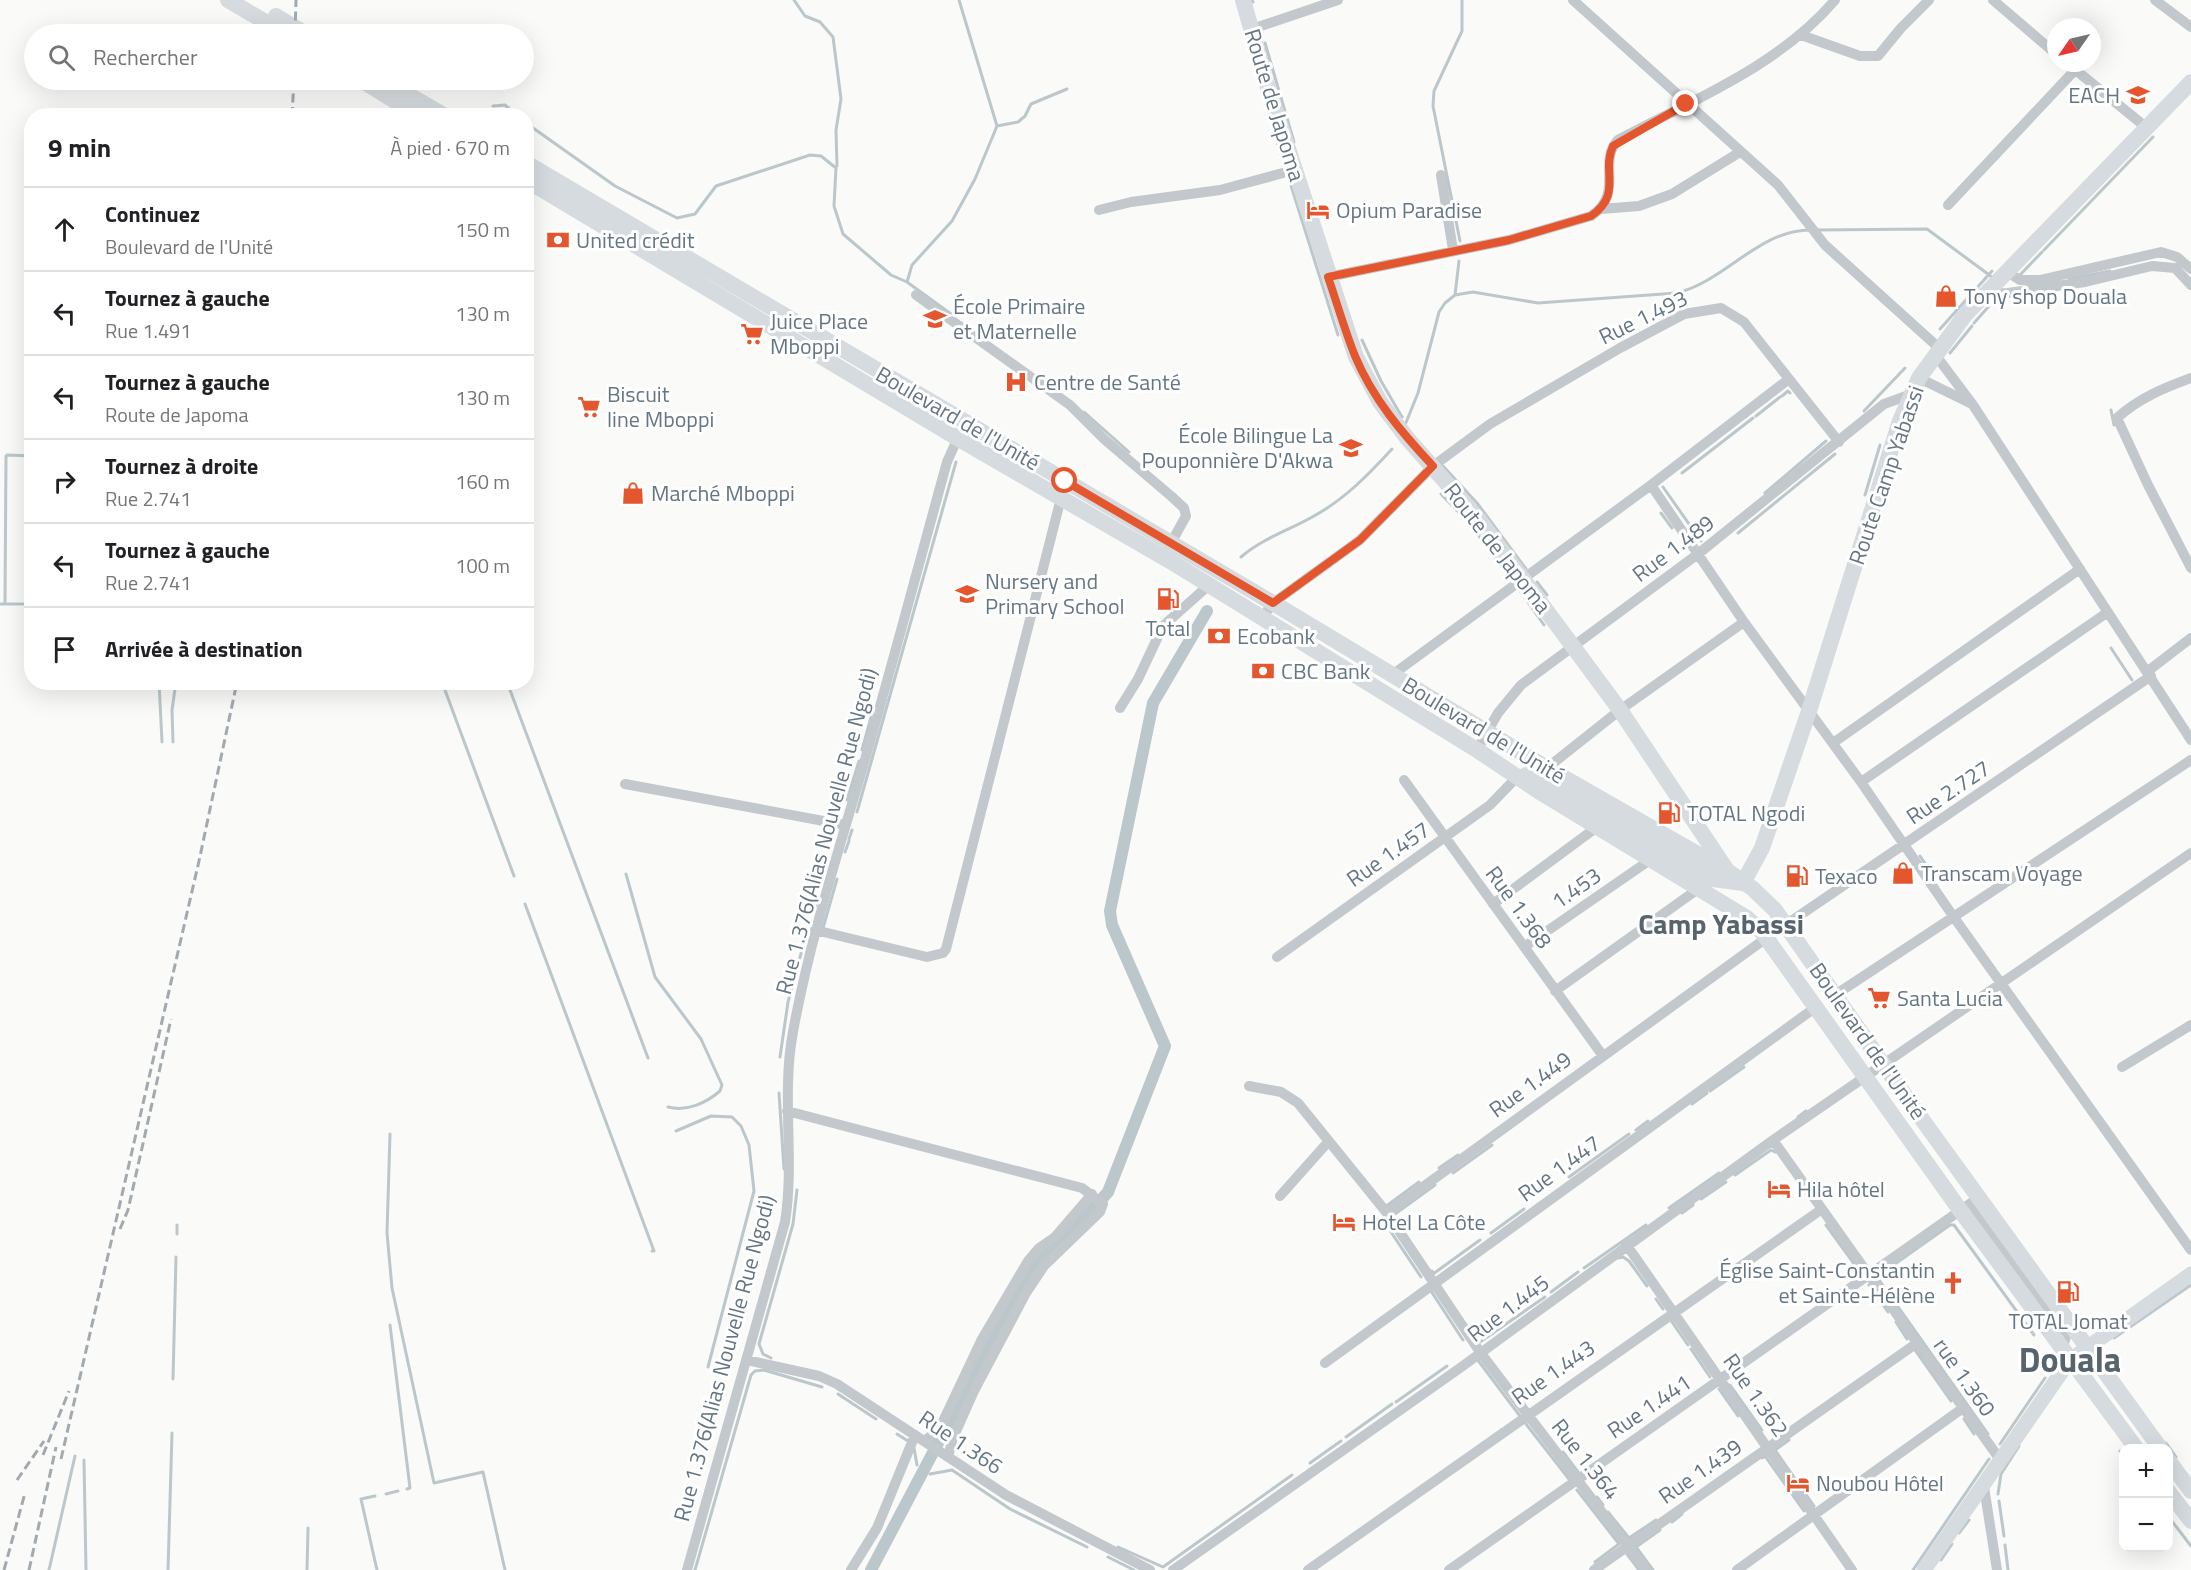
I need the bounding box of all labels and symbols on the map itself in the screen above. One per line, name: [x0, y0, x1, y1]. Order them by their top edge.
north arrow: [2047, 18, 2101, 72]
street label: Route de Japoma: [1236, 25, 1314, 185]
place label: EACH: [2068, 78, 2120, 112]
school or university icon: EACH: [2125, 82, 2151, 108]
route end: [1672, 90, 1698, 116]
place label: Opium Paradise: [1336, 193, 1482, 227]
hotel icon: Opium Paradise: [1305, 197, 1331, 223]
place label: United crédit: [576, 223, 695, 257]
bank icon: United crédit: [545, 227, 571, 253]
place label: Tony shop Douala: [1964, 279, 2127, 313]
street label: Rue 1.493: [1593, 281, 1693, 353]
shop icon: Tony shop Douala: [1933, 283, 1959, 309]
place label: École Primaire et Maternelle: [953, 289, 1085, 348]
place label: Juice Place Mboppi: [770, 304, 868, 363]
school or university icon: École Primaire et Maternelle: [922, 306, 948, 332]
supermarket icon: Juice Place Mboppi: [739, 321, 765, 347]
street label: Boulevard de l'Unité: [869, 357, 1047, 479]
place label: Centre de Santé: [1034, 365, 1181, 399]
hospital icon: Centre de Santé: [1003, 369, 1029, 395]
place label: Biscuit line Mboppi: [607, 377, 714, 436]
street label: Route Camp Yabassi: [1839, 381, 1933, 569]
supermarket icon: Biscuit line Mboppi: [576, 394, 602, 420]
place label: École Bilingue La Pouponnière D'Akwa: [1141, 418, 1333, 477]
school or university icon: École Bilingue La Pouponnière D'Akwa: [1338, 435, 1364, 461]
route start: [1051, 467, 1077, 493]
street label: Route de Japoma: [1436, 475, 1560, 621]
place label: Marché Mboppi: [651, 476, 795, 510]
shop icon: Marché Mboppi: [620, 480, 646, 506]
street label: Rue 1.489: [1625, 506, 1721, 590]
place label: Nursery and Primary School: [985, 564, 1125, 623]
school or university icon: Nursery and Primary School: [954, 581, 980, 607]
fuel station icon: Total: [1155, 586, 1181, 612]
place label: Total: [1146, 611, 1190, 645]
place label: Ecobank: [1237, 619, 1315, 653]
bank icon: Ecobank: [1206, 623, 1232, 649]
place label: CBC Bank: [1281, 654, 1371, 688]
bank icon: CBC Bank: [1250, 658, 1276, 684]
street label: Rue 1.376(Alias Nouvelle Rue Ngodi): [766, 664, 886, 998]
street label: Boulevard de l'Unité: [1396, 668, 1572, 792]
street label: Rue 2.727: [1899, 751, 1997, 833]
place label: TOTAL Ngodi: [1687, 796, 1805, 830]
fuel station icon: TOTAL Ngodi: [1656, 800, 1682, 826]
street label: Rue 1.457: [1339, 813, 1437, 895]
place label: Transcam Voyage: [1921, 856, 2083, 890]
street label: Rue 1.368: [1477, 859, 1561, 955]
street label: 1.453: [1544, 859, 1608, 917]
place label: Texaco: [1815, 859, 1878, 893]
shop icon: Transcam Voyage: [1890, 860, 1916, 886]
fuel station icon: Texaco: [1784, 863, 1810, 889]
district label: Camp Yabassi: [1638, 902, 1804, 945]
street label: Boulevard de l'Unité: [1801, 955, 1935, 1127]
place label: Santa Lucia: [1897, 981, 2003, 1015]
supermarket icon: Santa Lucia: [1866, 985, 1892, 1011]
street label: Rue 1.449: [1482, 1042, 1578, 1126]
street label: Rue 1.447: [1511, 1126, 1607, 1210]
place label: Hila hôtel: [1797, 1172, 1885, 1206]
hotel icon: Hila hôtel: [1766, 1176, 1792, 1202]
street label: Rue 1.376(Alias Nouvelle Rue Ngodi): [664, 1191, 784, 1525]
place label: Hotel La Côte: [1362, 1205, 1486, 1239]
hotel icon: Hotel La Côte: [1331, 1209, 1357, 1235]
place label: Église Saint-Constantin et Sainte-Hélène: [1719, 1253, 1935, 1312]
street label: Rue 1.445: [1460, 1266, 1556, 1350]
church icon: Église Saint-Constantin et Sainte-Hélène: [1940, 1270, 1966, 1296]
fuel station icon: TOTAL Jomat: [2055, 1279, 2081, 1305]
place label: TOTAL Jomat: [2008, 1304, 2128, 1338]
street label: Rue 1.443: [1504, 1331, 1602, 1413]
street label: rue 1.360: [1925, 1331, 2005, 1423]
district label: Douala: [2019, 1333, 2121, 1385]
street label: Rue 1.362: [1715, 1346, 1797, 1444]
street label: Rue 1.441: [1600, 1365, 1698, 1447]
street label: Rue 1.366: [912, 1401, 1010, 1483]
street label: Rue 1.364: [1543, 1411, 1629, 1507]
street label: Rue 1.439: [1651, 1430, 1749, 1512]
place label: Noubou Hôtel: [1816, 1466, 1944, 1500]
hotel icon: Noubou Hôtel: [1785, 1470, 1811, 1496]

